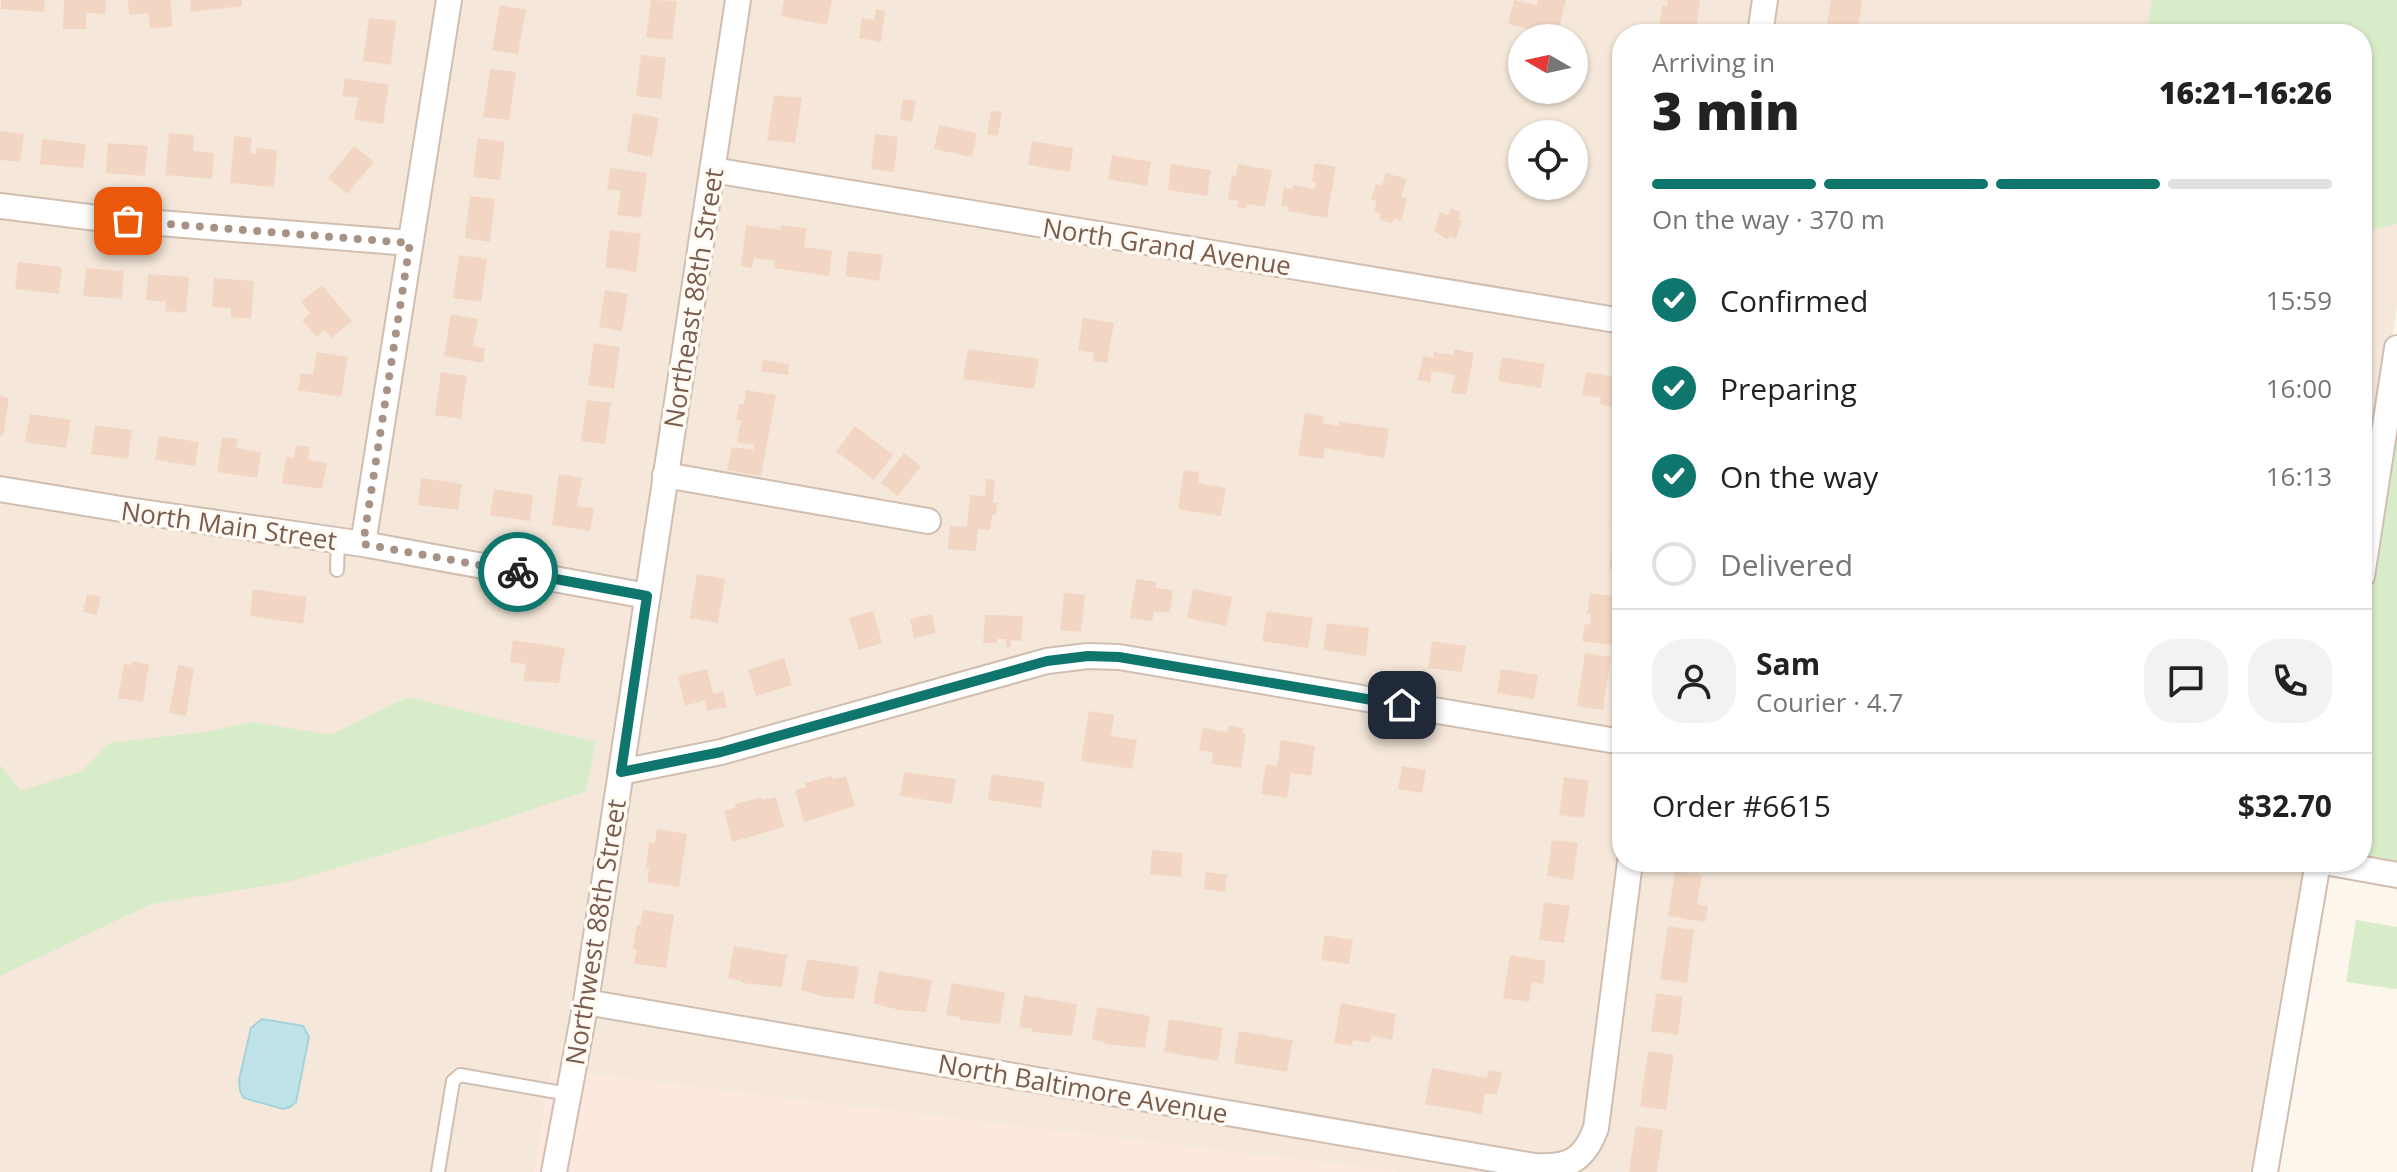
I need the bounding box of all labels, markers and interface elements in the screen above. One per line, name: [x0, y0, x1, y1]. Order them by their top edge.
north arrow: [1508, 24, 1588, 104]
map controls: [1508, 24, 1588, 200]
text: Arriving in: [1652, 44, 1775, 80]
text: 16:21–16:26: [2159, 72, 2332, 113]
text: 3 min: [1652, 74, 1800, 145]
button: locate: [1508, 120, 1588, 200]
street label: Northeast 88th Street: [655, 165, 731, 431]
pin: [94, 187, 162, 255]
icon: bag: [106, 199, 150, 243]
text: On the way · 370 m: [1652, 201, 1885, 237]
street label: North Grand Avenue: [1040, 209, 1294, 283]
icon: check: [1652, 278, 1696, 322]
text: Confirmed: [1720, 280, 1868, 321]
text: 15:59: [2266, 282, 2332, 318]
icon: check: [1652, 366, 1696, 410]
text: Preparing: [1720, 368, 1857, 409]
text: 16:00: [2266, 370, 2332, 406]
icon: check: [1652, 454, 1696, 498]
text: On the way: [1720, 456, 1878, 497]
text: 16:13: [2266, 458, 2332, 494]
street label: North Main Street: [119, 492, 339, 558]
courier: [478, 532, 558, 612]
text: Delivered: [1720, 544, 1853, 585]
icon: bike: [496, 550, 540, 594]
button: person: [1652, 639, 1736, 723]
button: chat: [2144, 639, 2228, 723]
button: phone: [2248, 639, 2332, 723]
text: Sam: [1756, 643, 1820, 684]
pin: [1368, 671, 1436, 739]
icon: home: [1380, 683, 1424, 727]
text: Courier · 4.7: [1756, 684, 1903, 720]
text: Order #6615: [1652, 785, 1831, 826]
text: $32.70: [2238, 785, 2332, 826]
street label: Northwest 88th Street: [556, 797, 634, 1067]
street label: North Baltimore Avenue: [935, 1045, 1231, 1131]

